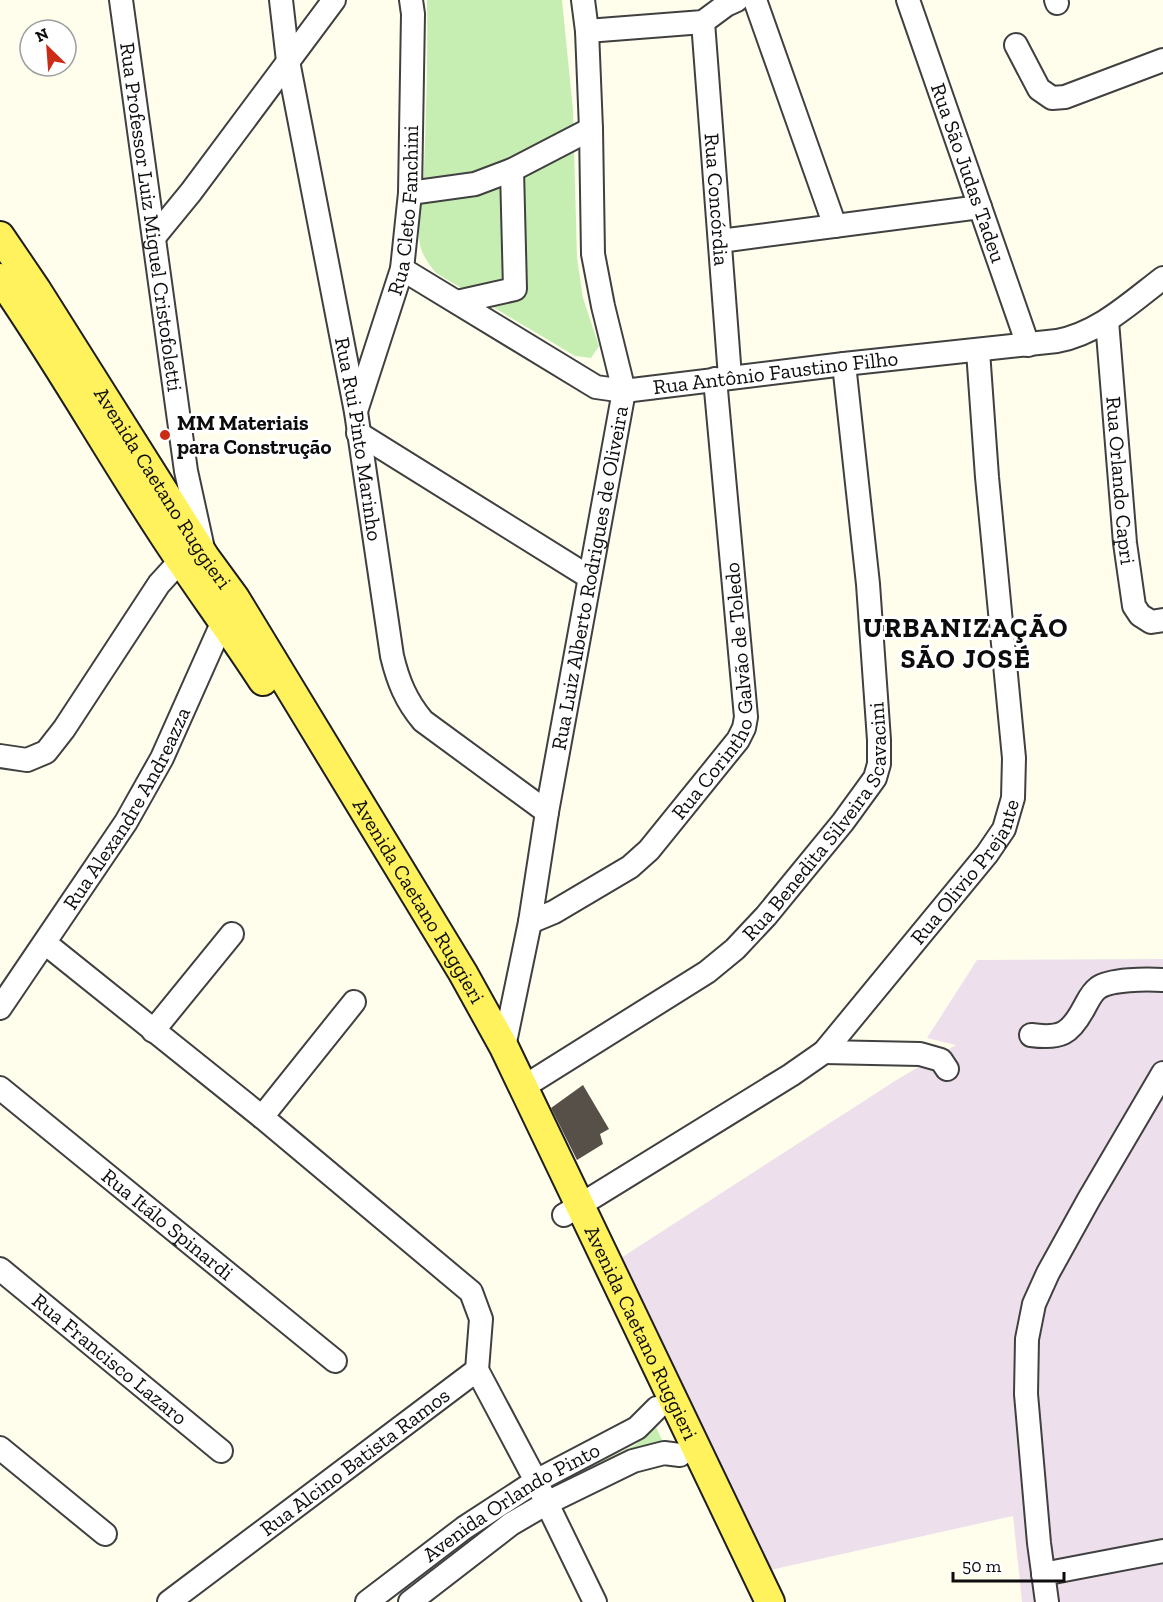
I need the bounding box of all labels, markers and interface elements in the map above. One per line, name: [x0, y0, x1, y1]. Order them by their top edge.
north arrow: [18, 18, 78, 78]
text: N: [32, 24, 51, 46]
street label: Rua Professor Luiz Miguel Cristofoletti: [115, 41, 188, 393]
street label: Rua São Judas Tadeu: [926, 80, 1011, 266]
street label: Rua Cleto Fanchini: [381, 125, 423, 298]
street label: Rua Concórdia: [699, 132, 735, 267]
street label: Rua Rui Pinto Marinho: [330, 335, 388, 543]
street label: Rua Antônio Faustino Filho: [652, 345, 899, 399]
street label: Avenida Caetano Ruggieri: [89, 382, 237, 594]
street label: Rua Orlando Capri: [1101, 395, 1141, 566]
street label: Rua Luiz Alberto Rodrigues de Oliveira: [546, 404, 633, 752]
place label: MM Materiais para Construção: [177, 410, 331, 459]
marker: MM Materiais para Construção: [158, 428, 172, 442]
street label: Rua Corintho Galvão de Toledo: [666, 561, 758, 824]
district label: URBANIZAÇÃO SÃO JOSÉ: [863, 612, 1069, 675]
street label: Rua Benedita Silveira Scavacini: [737, 701, 891, 945]
street label: Rua Alexandre Andreazza: [57, 703, 195, 914]
street label: Avenida Caetano Ruggieri: [348, 794, 490, 1008]
street label: Rua Olivio Prejante: [905, 796, 1024, 949]
street label: Rua Itálo Spinardi: [97, 1163, 239, 1285]
street label: Avenida Caetano Ruggieri: [579, 1221, 703, 1444]
street label: Rua Francisco Lazaro: [27, 1288, 193, 1430]
street label: Rua Alcino Batista Ramos: [255, 1382, 454, 1541]
street label: Avenida Orlando Pinto: [418, 1437, 604, 1567]
scale bar: [953, 1545, 1064, 1583]
text: 50 m: [962, 1555, 1002, 1577]

